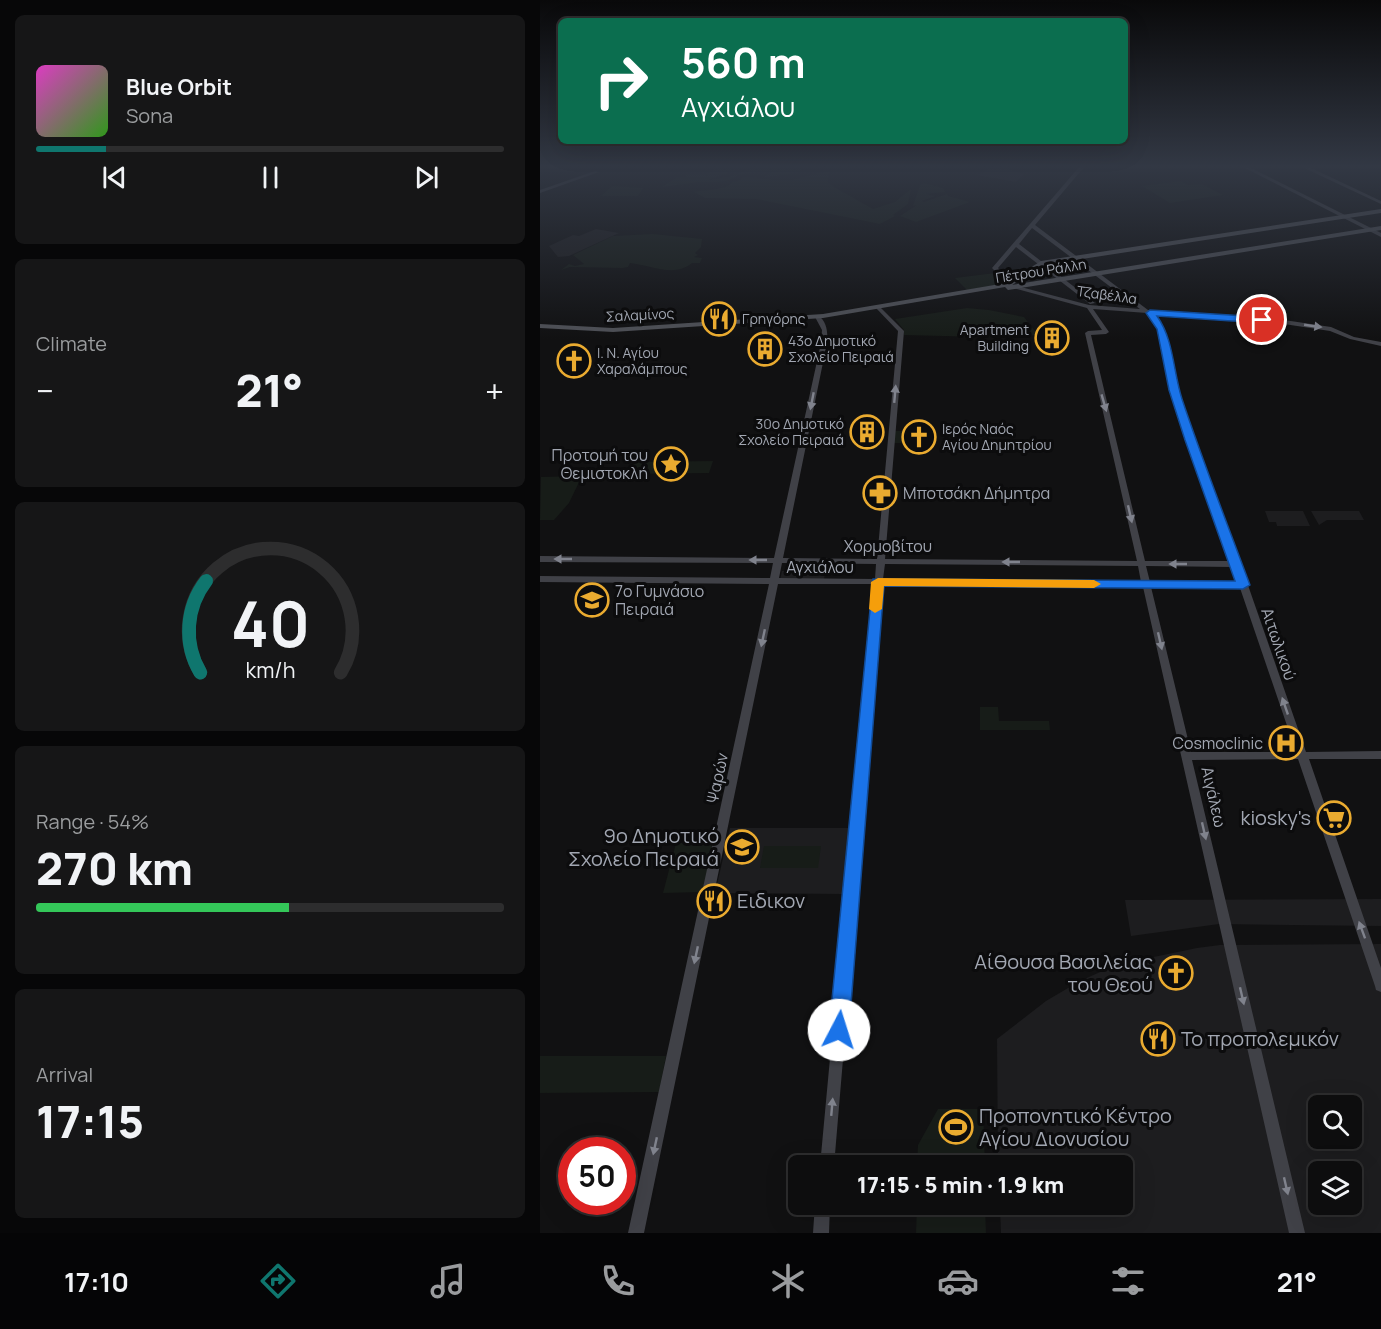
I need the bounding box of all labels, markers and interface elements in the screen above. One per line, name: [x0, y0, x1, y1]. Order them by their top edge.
text: 560 m: [681, 33, 806, 91]
icon: right: [582, 42, 660, 120]
text: Blue Orbit: [126, 72, 232, 102]
text: Αγχιάλου: [681, 88, 795, 125]
text: Sona: [126, 102, 173, 129]
icon: previous: [98, 161, 131, 194]
icon: pause: [254, 161, 287, 194]
icon: next: [410, 161, 443, 194]
street label: Πέτρου Ράλλη: [994, 254, 1088, 287]
street label: Τζαβέλλα: [1076, 281, 1138, 308]
pin: [1236, 294, 1287, 345]
restaurant icon: Γρηγόρης: [701, 301, 737, 337]
street label: Σαλαμίνος: [605, 303, 675, 326]
icon: arrive: [1245, 303, 1278, 336]
place label: Γρηγόρης: [742, 309, 806, 328]
place label: Apartment Building: [960, 320, 1029, 355]
building icon: Apartment Building: [1034, 320, 1070, 356]
one-way arrow: [1303, 322, 1322, 331]
text: Climate: [36, 330, 107, 357]
building icon: 43ο Δημοτικό Σχολείο Πειραιά: [747, 331, 783, 367]
place label: 43ο Δημοτικό Σχολείο Πειραιά: [788, 331, 894, 366]
church icon: Ι. Ν. Αγίου Χαραλάμπους: [556, 343, 592, 379]
place label: Ι. Ν. Αγίου Χαραλάμπους: [597, 343, 688, 378]
text: 21°: [235, 359, 303, 421]
text: −: [36, 368, 54, 413]
text: +: [485, 368, 504, 413]
one-way arrow: [890, 384, 900, 403]
one-way arrow: [807, 391, 816, 410]
one-way arrow: [1100, 394, 1109, 412]
place label: 30ο Δημοτικό Σχολείο Πειραιά: [738, 414, 844, 449]
building icon: 30ο Δημοτικό Σχολείο Πειραιά: [849, 414, 885, 450]
church icon: Ιερός Ναός Αγίου Δημητρίου: [901, 419, 937, 455]
place label: Ιερός Ναός Αγίου Δημητρίου: [942, 419, 1052, 454]
place label: Προτομή του Θεμιστοκλή: [552, 444, 648, 484]
place icon: Προτομή του Θεμιστοκλή: [653, 446, 689, 482]
pharmacy icon: Μποτσάκη Δήμητρα: [862, 475, 898, 511]
place label: Μποτσάκη Δήμητρα: [903, 482, 1050, 504]
one-way arrow: [1126, 505, 1136, 523]
street label: Χορμοβίτου: [844, 535, 932, 557]
one-way arrow: [554, 554, 573, 564]
one-way arrow: [749, 555, 768, 565]
street label: Αγχιάλου: [786, 556, 854, 578]
one-way arrow: [1002, 557, 1021, 567]
one-way arrow: [1168, 559, 1187, 569]
place label: 7ο Γυμνάσιο Πειραιά: [615, 580, 704, 620]
text: 40: [230, 581, 310, 667]
school or university icon: 7ο Γυμνάσιο Πειραιά: [574, 582, 610, 618]
street label: Αιτωλικού: [1256, 605, 1302, 683]
one-way arrow: [758, 629, 767, 648]
one-way arrow: [1155, 632, 1165, 651]
text: km/h: [245, 656, 295, 685]
one-way arrow: [1279, 697, 1289, 715]
hospital icon: Cosmoclinic: [1268, 725, 1304, 761]
place label: Cosmoclinic: [1173, 732, 1263, 754]
street label: Ψαρών: [701, 751, 733, 805]
street label: Αιγάλεω: [1196, 765, 1232, 829]
supermarket icon: kiosky's: [1316, 800, 1352, 836]
place label: kiosky's: [1241, 804, 1311, 831]
text: Range · 54%: [36, 808, 149, 835]
place label: 9ο Δημοτικό Σχολείο Πειραιά: [568, 822, 719, 872]
one-way arrow: [1200, 822, 1209, 841]
school or university icon: 9ο Δημοτικό Σχολείο Πειραιά: [724, 829, 760, 865]
text: 270 km: [36, 837, 193, 899]
restaurant icon: Ειδικον: [696, 883, 732, 919]
place label: Ειδικον: [737, 887, 805, 914]
one-way arrow: [1356, 921, 1366, 939]
one-way arrow: [691, 946, 700, 965]
place label: Αίθουσα Βασιλείας του Θεού: [974, 948, 1153, 998]
church icon: Αίθουσα Βασιλείας του Θεού: [1158, 955, 1194, 991]
one-way arrow: [1238, 987, 1247, 1006]
position arrow: [807, 998, 871, 1062]
restaurant icon: Το προπολεμικόν: [1140, 1021, 1176, 1057]
place label: Το προπολεμικόν: [1181, 1025, 1339, 1052]
text: Arrival: [36, 1061, 93, 1088]
text: 17:15: [36, 1090, 144, 1152]
map controls: [1308, 1095, 1362, 1215]
button: search: [1308, 1095, 1362, 1149]
one-way arrow: [827, 1098, 837, 1117]
place label: Προπονητικό Κέντρο Αγίου Διονυσίου: [979, 1102, 1172, 1152]
sports icon: Προπονητικό Κέντρο Αγίου Διονυσίου: [938, 1109, 974, 1145]
one-way arrow: [650, 1136, 659, 1155]
speed limit sign: 50: [558, 1137, 636, 1215]
button: layers: [1308, 1161, 1362, 1215]
text: 17:15 · 5 min · 1.9 km: [857, 1170, 1064, 1200]
one-way arrow: [1282, 1177, 1292, 1195]
icon: directions: [257, 1260, 299, 1302]
icon: music: [427, 1260, 469, 1302]
icon: phone: [597, 1260, 639, 1302]
icon: climate: [767, 1260, 809, 1302]
icon: car: [937, 1260, 979, 1302]
icon: filters: [1107, 1260, 1149, 1302]
text: 17:10: [64, 1263, 129, 1300]
text: 21°: [1277, 1263, 1317, 1300]

